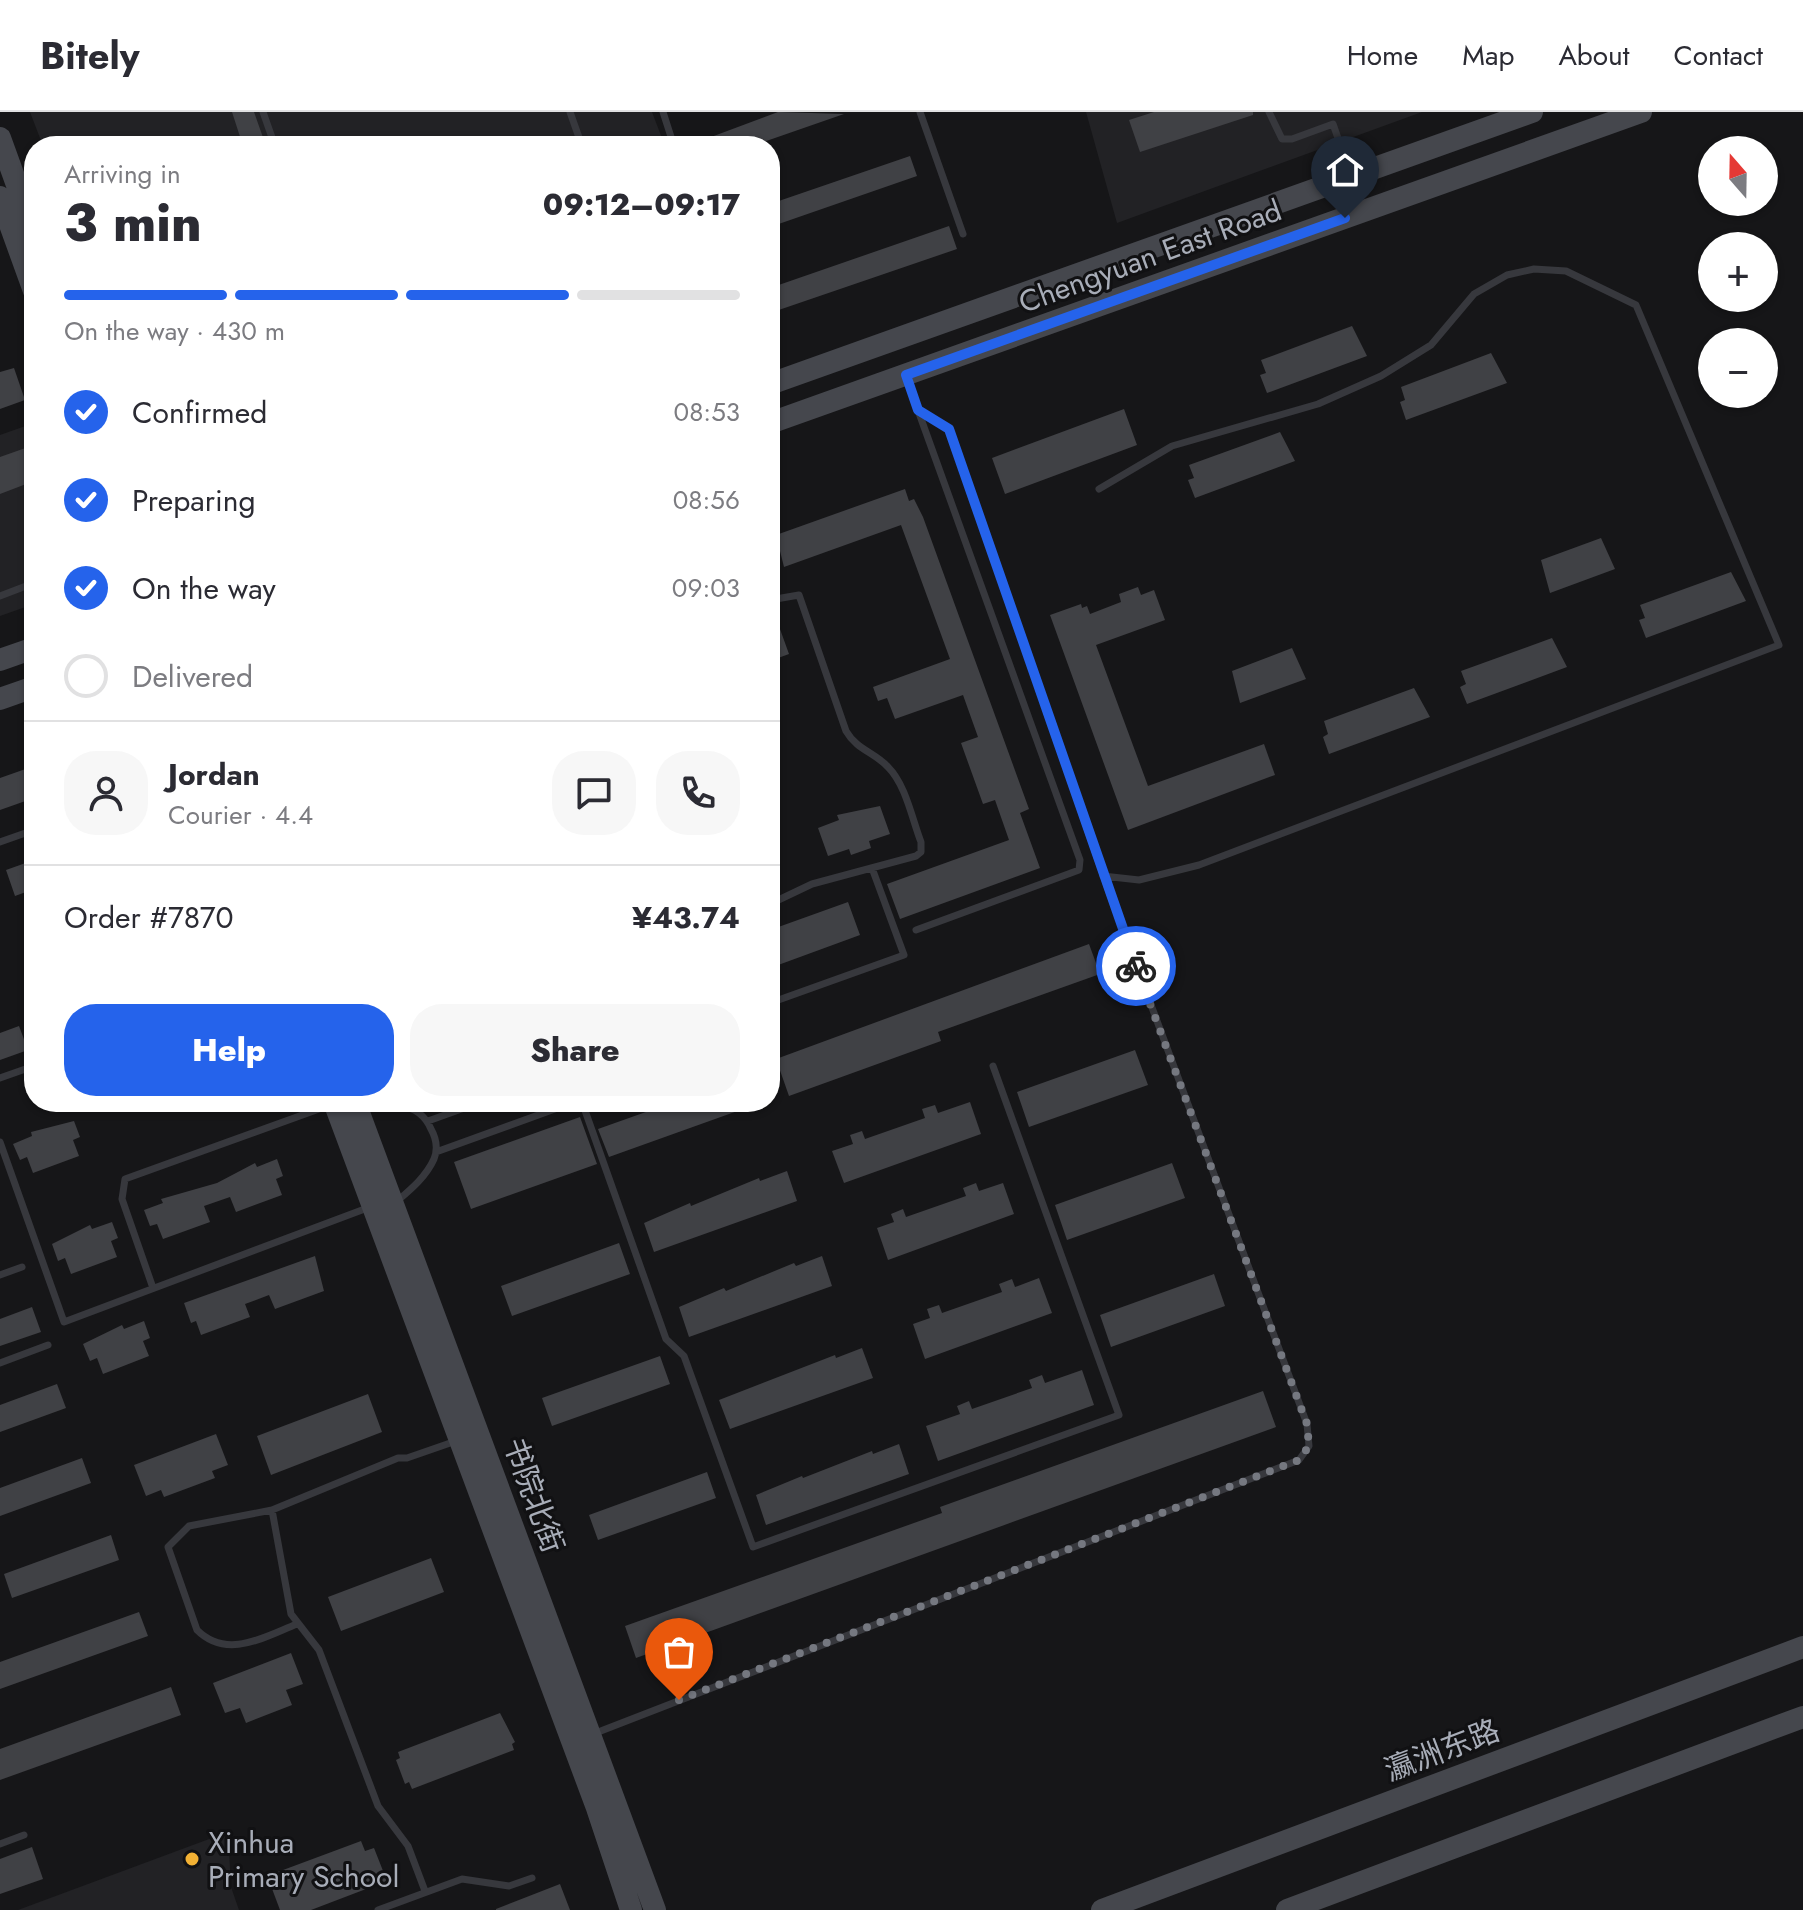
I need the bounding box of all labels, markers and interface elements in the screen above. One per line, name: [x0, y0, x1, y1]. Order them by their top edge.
text: Bitely: [40, 28, 140, 83]
text: Home: [1347, 35, 1418, 76]
text: Map: [1462, 35, 1514, 76]
text: About: [1558, 35, 1630, 76]
text: Contact: [1674, 35, 1763, 76]
pin: [1311, 136, 1379, 218]
north arrow: [1698, 136, 1778, 216]
map controls: [1698, 136, 1778, 408]
icon: home: [1323, 148, 1367, 192]
text: Arriving in: [64, 155, 181, 193]
text: 09:12–09:17: [543, 183, 740, 226]
text: 3 min: [64, 185, 202, 261]
street label: Chengyuan East Road: [1013, 188, 1287, 324]
button: +: [1698, 232, 1778, 312]
text: On the way · 430 m: [64, 312, 285, 350]
button: −: [1698, 328, 1778, 408]
icon: check: [64, 390, 108, 434]
text: Confirmed: [132, 391, 267, 434]
text: 08:53: [674, 393, 740, 431]
icon: check: [64, 478, 108, 522]
text: Preparing: [132, 479, 256, 522]
text: 08:56: [673, 481, 740, 519]
icon: check: [64, 566, 108, 610]
text: On the way: [132, 567, 276, 610]
text: 09:03: [672, 569, 740, 607]
text: Delivered: [132, 655, 253, 698]
button: person: [64, 751, 148, 835]
button: chat: [552, 751, 636, 835]
button: phone: [656, 751, 740, 835]
text: Jordan: [168, 753, 260, 796]
text: Courier · 4.4: [168, 796, 313, 834]
text: Order #7870: [64, 896, 233, 939]
text: ¥43.74: [632, 896, 740, 939]
courier: [1096, 926, 1176, 1006]
icon: bike: [1114, 944, 1158, 988]
button: Help: [64, 1004, 394, 1096]
button: Share: [410, 1004, 740, 1096]
street label: 书院北街: [493, 1431, 575, 1559]
pin: [645, 1618, 713, 1700]
icon: bag: [657, 1630, 701, 1674]
street label: 瀛洲东路: [1378, 1708, 1506, 1792]
place label: Xinhua Primary School: [208, 1821, 399, 1898]
marker: Xinhua Primary School: [183, 1850, 201, 1868]

